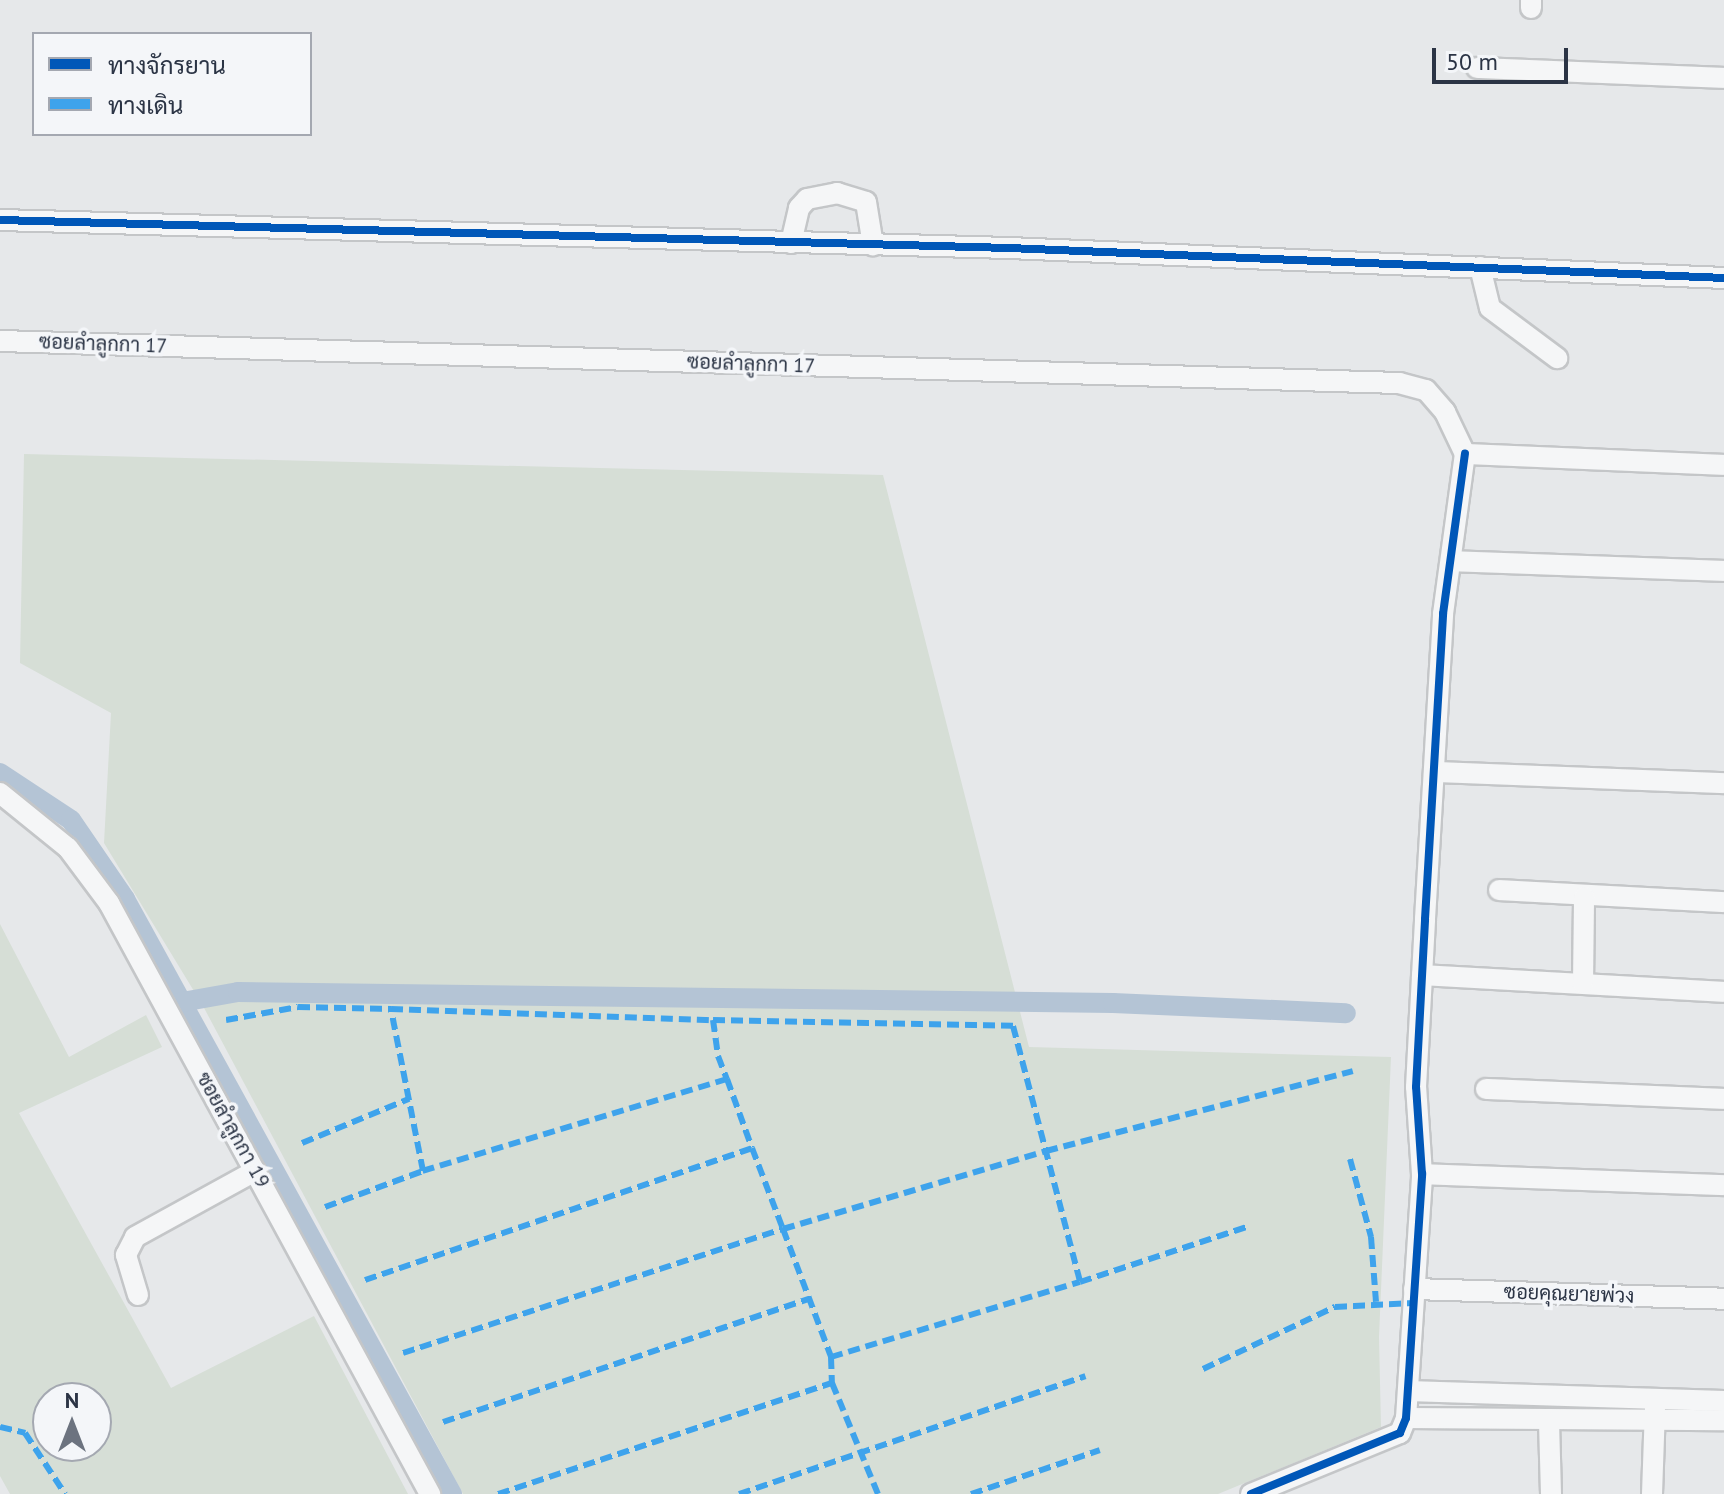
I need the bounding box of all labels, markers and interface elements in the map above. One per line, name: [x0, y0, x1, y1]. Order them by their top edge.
legend: [32, 32, 312, 136]
scale bar: [1436, 32, 1572, 82]
text: 50 m: [1446, 46, 1498, 77]
text: ทางจักรยาน: [108, 50, 226, 81]
text: ทางเดิน: [108, 90, 183, 121]
street label: ซอยลำลูกกา 17: [38, 330, 168, 358]
street label: ซอยลำลูกกา 17: [686, 350, 816, 378]
street label: ซอยลำลูกกา 19: [191, 1068, 275, 1192]
street label: ซอยคุณยายพ่วง: [1503, 1280, 1635, 1308]
north arrow: [32, 1382, 112, 1462]
text: N: [65, 1386, 79, 1414]

